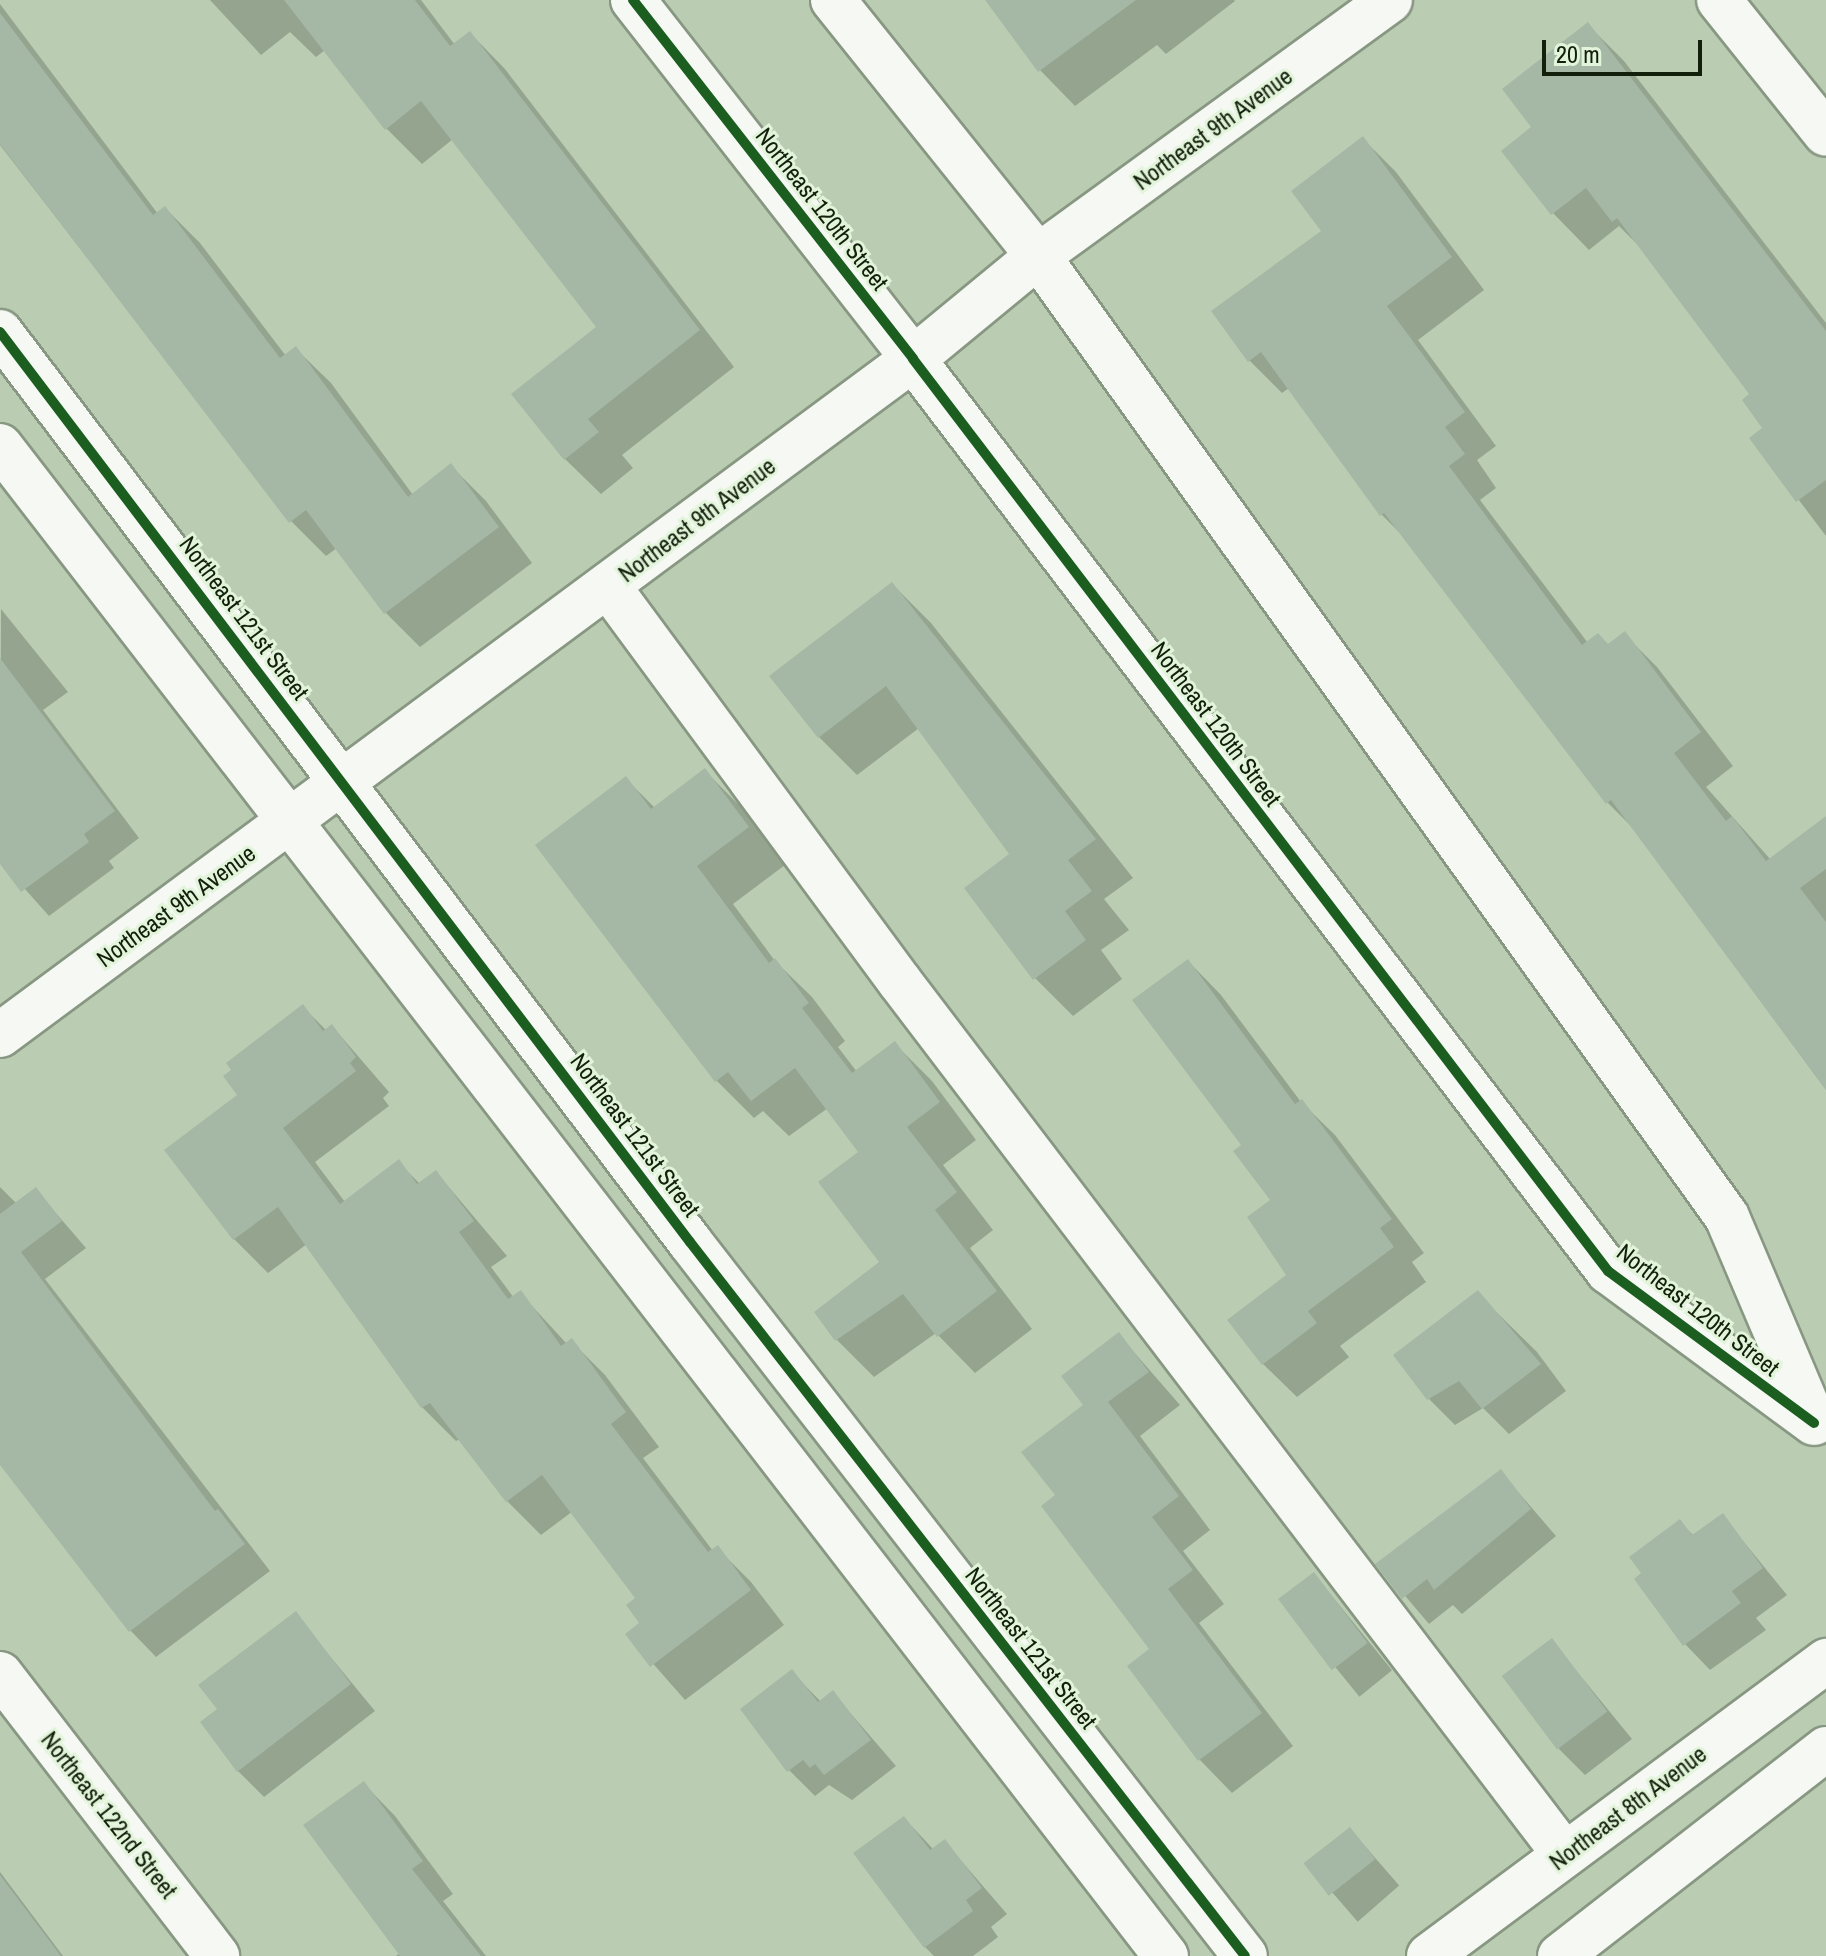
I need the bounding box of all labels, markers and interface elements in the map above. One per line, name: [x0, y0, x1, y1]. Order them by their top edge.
scale bar: [1546, 24, 1706, 74]
text: 20 m: [1556, 38, 1600, 70]
street label: Northeast 9th Avenue: [1128, 62, 1298, 196]
street label: Northeast 120th Street: [750, 122, 894, 296]
street label: Northeast 9th Avenue: [612, 451, 782, 589]
street label: Northeast 121st Street: [173, 531, 315, 705]
street label: Northeast 120th Street: [1145, 636, 1287, 812]
street label: Northeast 9th Avenue: [91, 839, 261, 973]
street label: Northeast 121st Street: [564, 1048, 706, 1222]
street label: Northeast 120th Street: [1611, 1238, 1785, 1382]
street label: Northeast 121st Street: [959, 1562, 1103, 1734]
street label: Northeast 122nd Street: [35, 1726, 183, 1904]
street label: Northeast 8th Avenue: [1543, 1739, 1713, 1877]

